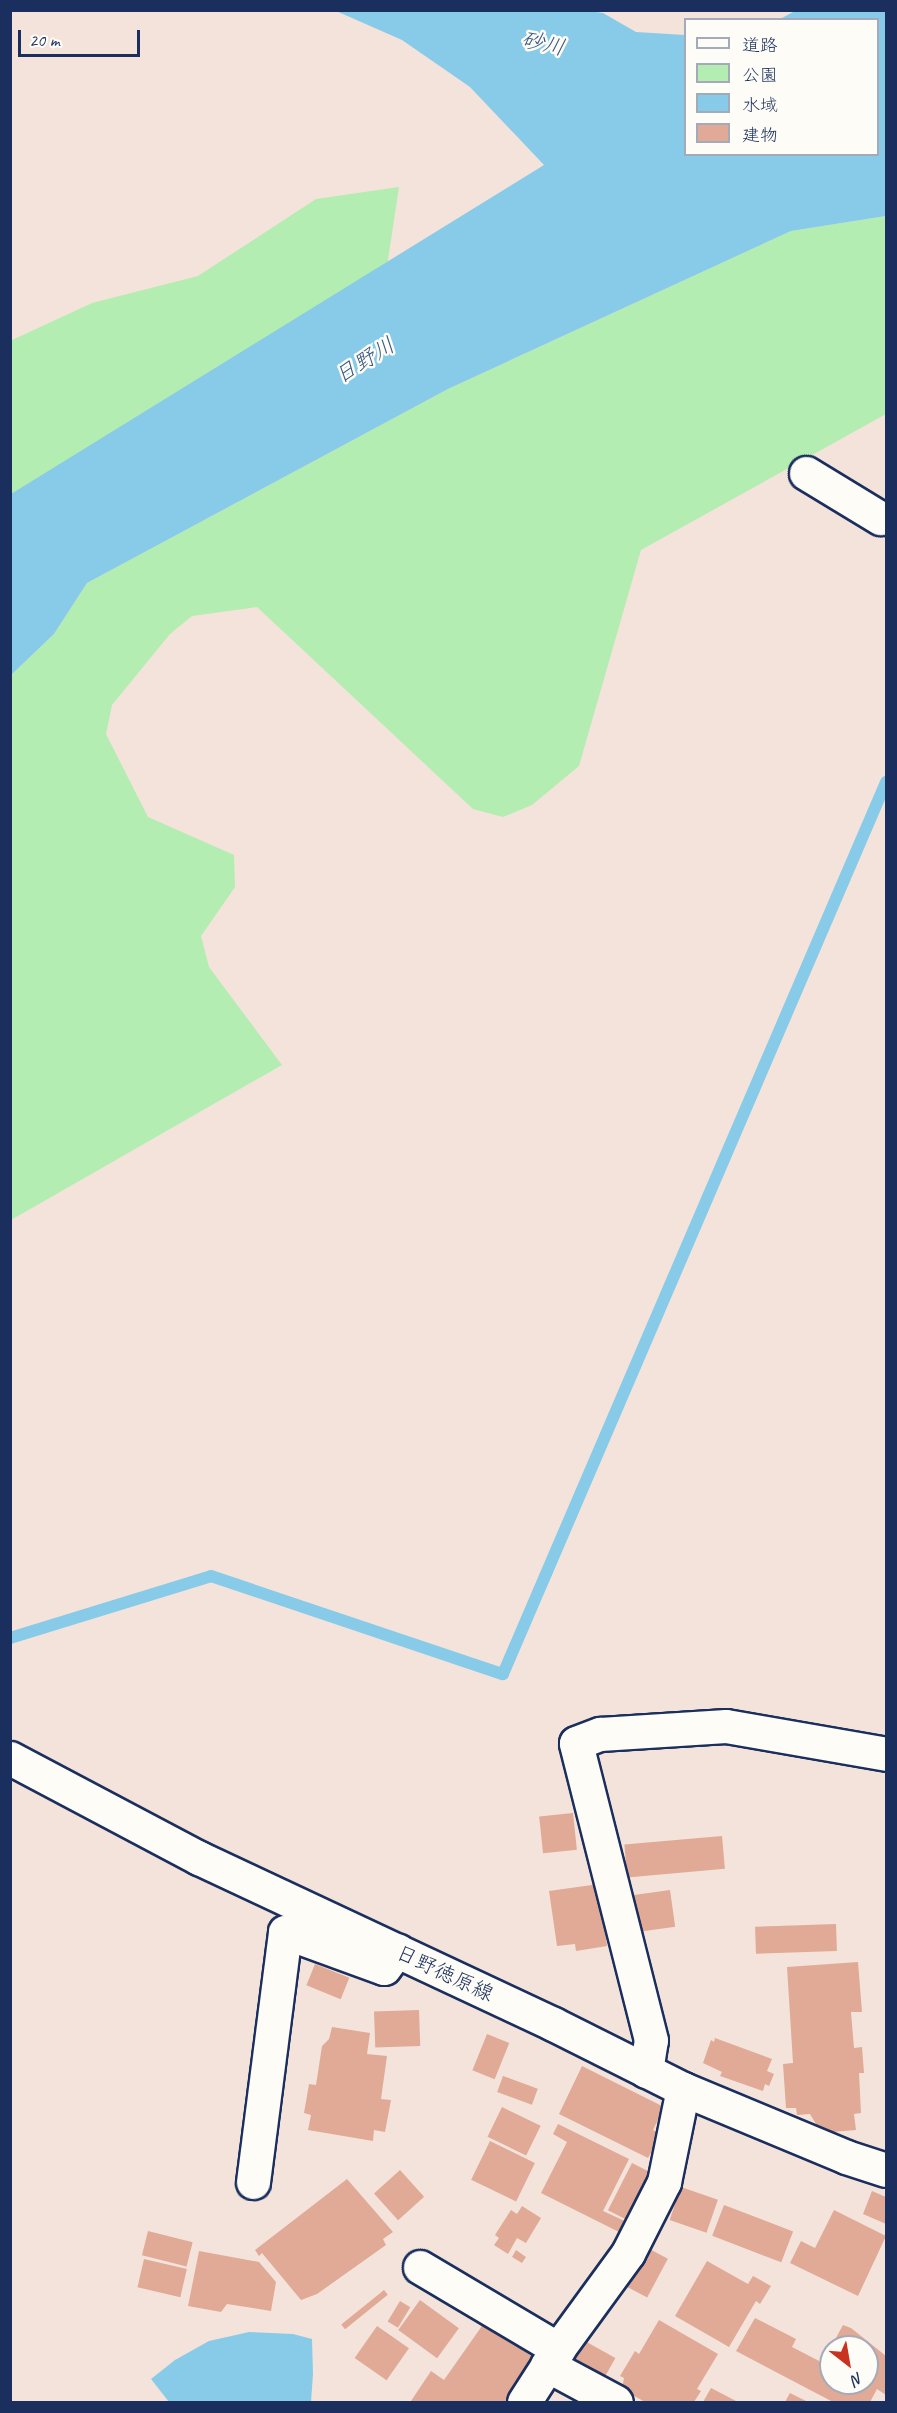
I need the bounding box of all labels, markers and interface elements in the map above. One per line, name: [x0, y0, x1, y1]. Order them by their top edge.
scale bar: [21, 18, 142, 56]
legend: [684, 18, 879, 156]
water label: 砂川: [519, 26, 567, 62]
text: 20 m: [29, 29, 60, 51]
text: 道路: [742, 34, 778, 56]
text: 公園: [742, 64, 778, 86]
text: 水域: [742, 94, 778, 116]
text: 建物: [742, 124, 778, 146]
water label: 日野川: [330, 332, 400, 390]
street label: 日野徳原線: [392, 1939, 498, 2007]
north arrow: [819, 2335, 879, 2395]
text: N: [848, 2368, 867, 2390]

